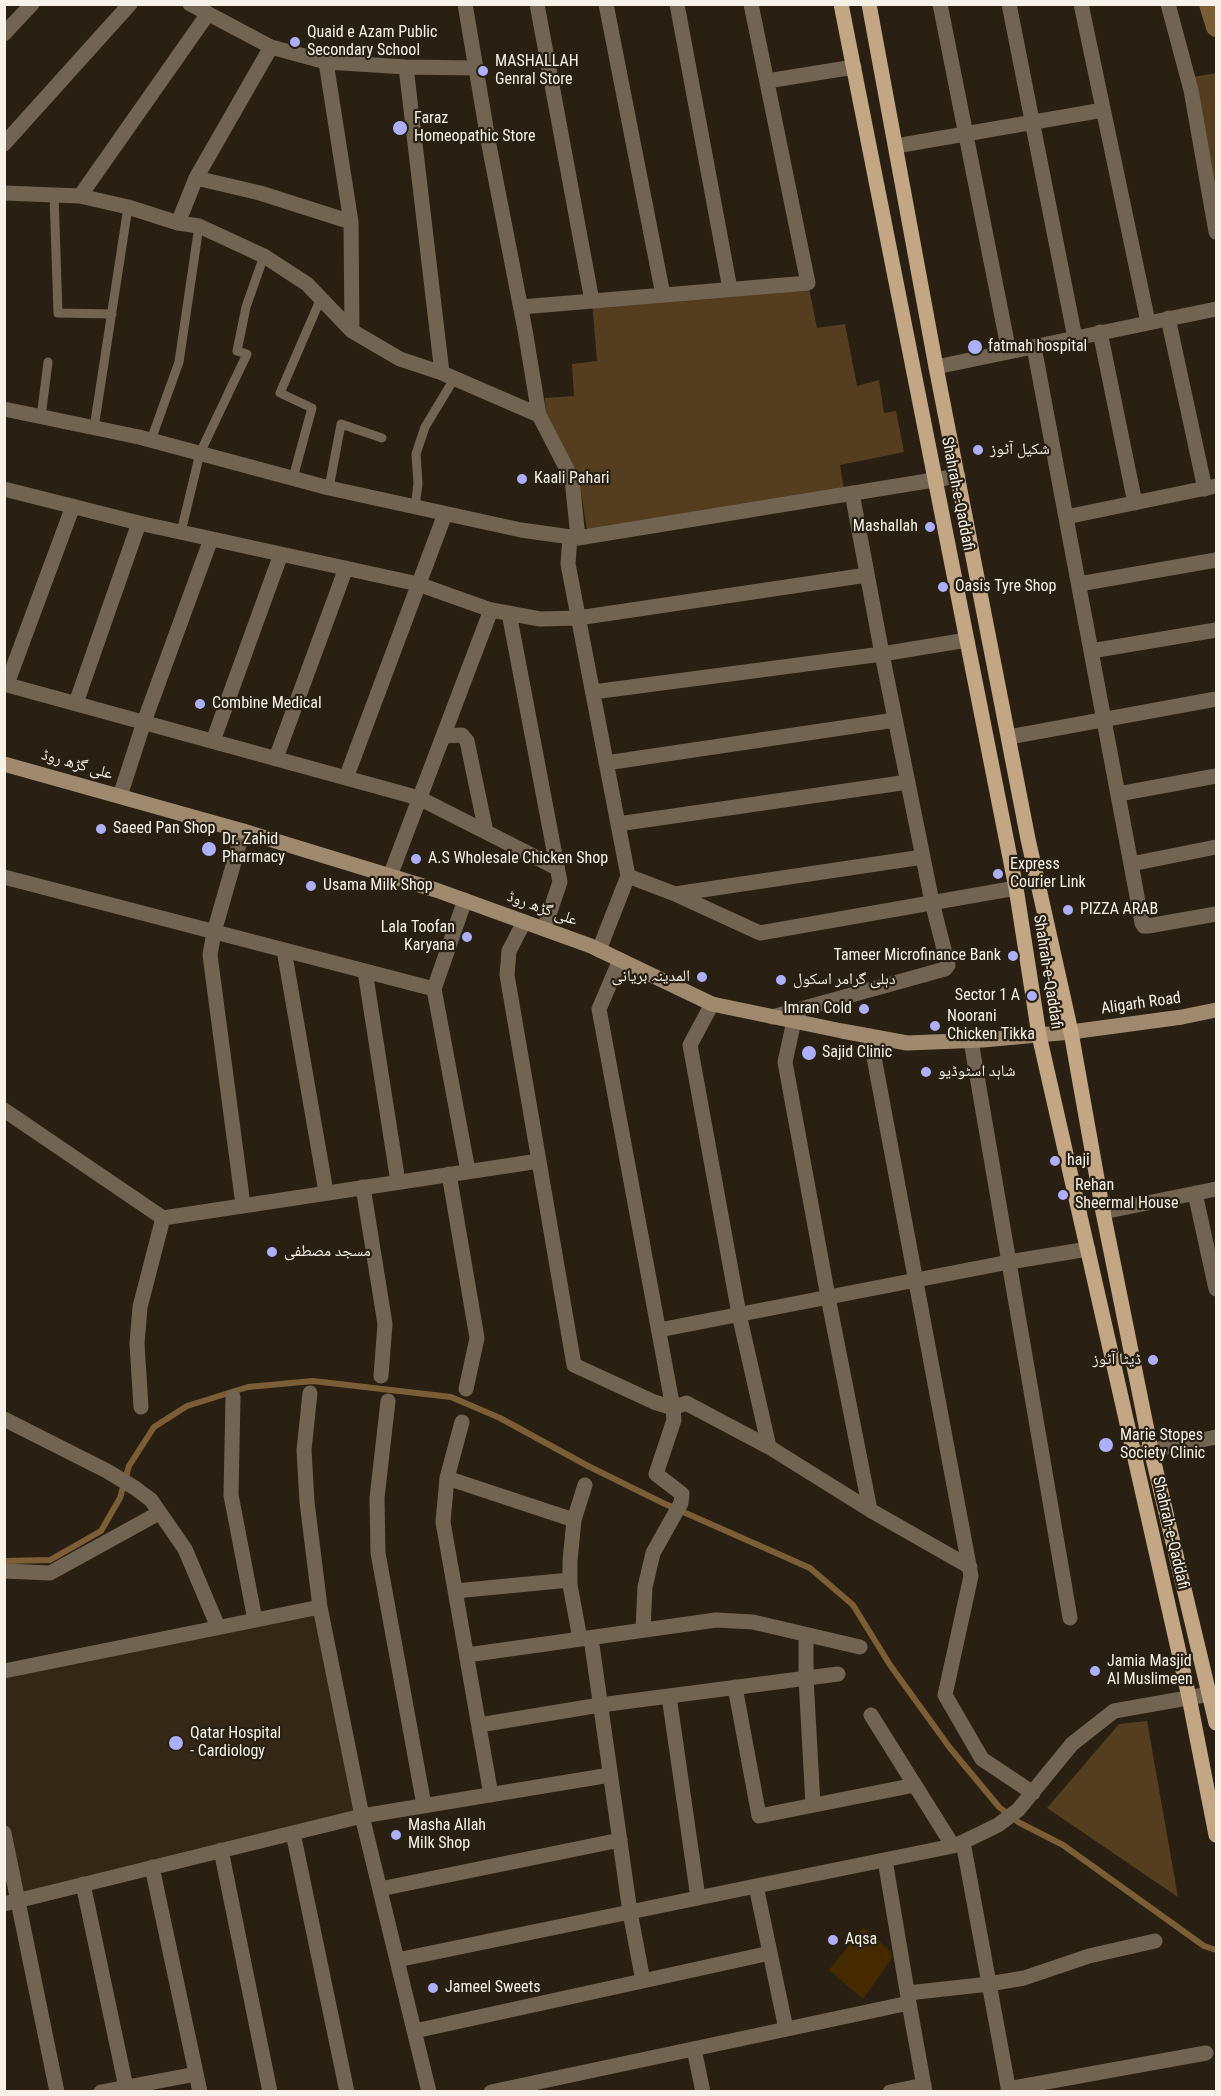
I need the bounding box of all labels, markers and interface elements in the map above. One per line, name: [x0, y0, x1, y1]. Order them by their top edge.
place label: Quaid e Azam Public Secondary School: [307, 23, 437, 61]
marker: Quaid e Azam Public Secondary School: [288, 35, 302, 49]
place label: MASHALLAH Genral Store: [495, 52, 579, 90]
marker: MASHALLAH Genral Store: [476, 64, 490, 78]
place label: Faraz Homeopathic Store: [414, 109, 535, 147]
marker: Faraz Homeopathic Store: [391, 119, 409, 137]
place label: fatmah hospital: [988, 337, 1087, 357]
marker: fatmah hospital: [966, 338, 984, 356]
street label: Shahrah-e-Qaddafi: [937, 435, 977, 553]
place label: شکیل آٹوز: [990, 440, 1050, 460]
marker: شکیل آٹوز: [971, 443, 985, 457]
place label: Kaali Pahari: [534, 469, 609, 489]
marker: Kaali Pahari: [515, 472, 529, 486]
place label: Mashallah: [853, 517, 918, 537]
marker: Mashallah: [923, 520, 937, 534]
place label: Oasis Tyre Shop: [955, 577, 1056, 597]
marker: Oasis Tyre Shop: [936, 580, 950, 594]
place label: Combine Medical: [212, 694, 322, 714]
marker: Combine Medical: [193, 697, 207, 711]
street label: علی گڑھ روڈ: [39, 746, 115, 784]
place label: Saeed Pan Shop: [113, 819, 215, 839]
marker: Saeed Pan Shop: [94, 822, 108, 836]
place label: Dr. Zahid Pharmacy: [222, 830, 285, 868]
marker: Dr. Zahid Pharmacy: [200, 840, 218, 858]
place label: A.S Wholesale Chicken Shop: [428, 849, 608, 869]
marker: A.S Wholesale Chicken Shop: [409, 852, 423, 866]
place label: Express Courier Link: [1010, 855, 1086, 893]
marker: Express Courier Link: [991, 867, 1005, 881]
place label: Usama Milk Shop: [323, 876, 433, 896]
marker: Usama Milk Shop: [304, 879, 318, 893]
street label: علی گڑھ روڈ: [504, 887, 580, 931]
place label: PIZZA ARAB: [1080, 900, 1158, 920]
marker: PIZZA ARAB: [1061, 903, 1075, 917]
street label: Shahrah-e-Qaddafi: [1028, 913, 1066, 1031]
place label: Lala Toofan Karyana: [381, 918, 455, 956]
marker: Lala Toofan Karyana: [460, 930, 474, 944]
place label: Tameer Microfinance Bank: [833, 946, 1001, 966]
marker: Tameer Microfinance Bank: [1006, 949, 1020, 963]
place label: المدینہ بریانی: [612, 967, 690, 987]
marker: المدینہ بریانی: [695, 970, 709, 984]
place label: دہلی گرامر اسکول: [793, 970, 896, 990]
marker: دہلی گرامر اسکول: [774, 973, 788, 987]
place label: Sector 1 A: [955, 986, 1020, 1006]
marker: Sector 1 A: [1025, 989, 1039, 1003]
street label: Aligarh Road: [1100, 989, 1182, 1019]
place label: Imran Cold: [784, 999, 852, 1019]
marker: Imran Cold: [857, 1002, 871, 1016]
place label: Noorani Chicken Tikka: [947, 1007, 1035, 1045]
marker: Noorani Chicken Tikka: [928, 1019, 942, 1033]
place label: Sajid Clinic: [822, 1043, 892, 1063]
marker: Sajid Clinic: [800, 1044, 818, 1062]
place label: شاہد اسٹوڈیو: [938, 1062, 1015, 1082]
marker: شاہد اسٹوڈیو: [919, 1065, 933, 1079]
place label: haji: [1067, 1151, 1090, 1171]
marker: haji: [1048, 1154, 1062, 1168]
place label: Rehan Sheermal House: [1075, 1176, 1178, 1214]
marker: Rehan Sheermal House: [1056, 1188, 1070, 1202]
place label: مسجد مصطفی: [284, 1242, 371, 1262]
marker: مسجد مصطفی: [265, 1245, 279, 1259]
place label: ڈیٹا آٹوز: [1092, 1350, 1141, 1370]
marker: ڈیٹا آٹوز: [1146, 1353, 1160, 1367]
place label: Marie Stopes Society Clinic: [1120, 1426, 1205, 1464]
marker: Marie Stopes Society Clinic: [1097, 1436, 1115, 1454]
street label: Shahrah-e-Qaddafi: [1148, 1475, 1192, 1591]
place label: Jamia Masjid Al Muslimeen: [1107, 1652, 1193, 1690]
marker: Jamia Masjid Al Muslimeen: [1088, 1664, 1102, 1678]
place label: Qatar Hospital - Cardiology: [190, 1724, 281, 1762]
marker: Qatar Hospital - Cardiology: [167, 1734, 185, 1752]
place label: Masha Allah Milk Shop: [408, 1816, 486, 1854]
marker: Masha Allah Milk Shop: [389, 1828, 403, 1842]
place label: Aqsa: [845, 1930, 877, 1950]
marker: Aqsa: [826, 1933, 840, 1947]
place label: Jameel Sweets: [445, 1978, 541, 1998]
marker: Jameel Sweets: [426, 1981, 440, 1995]

